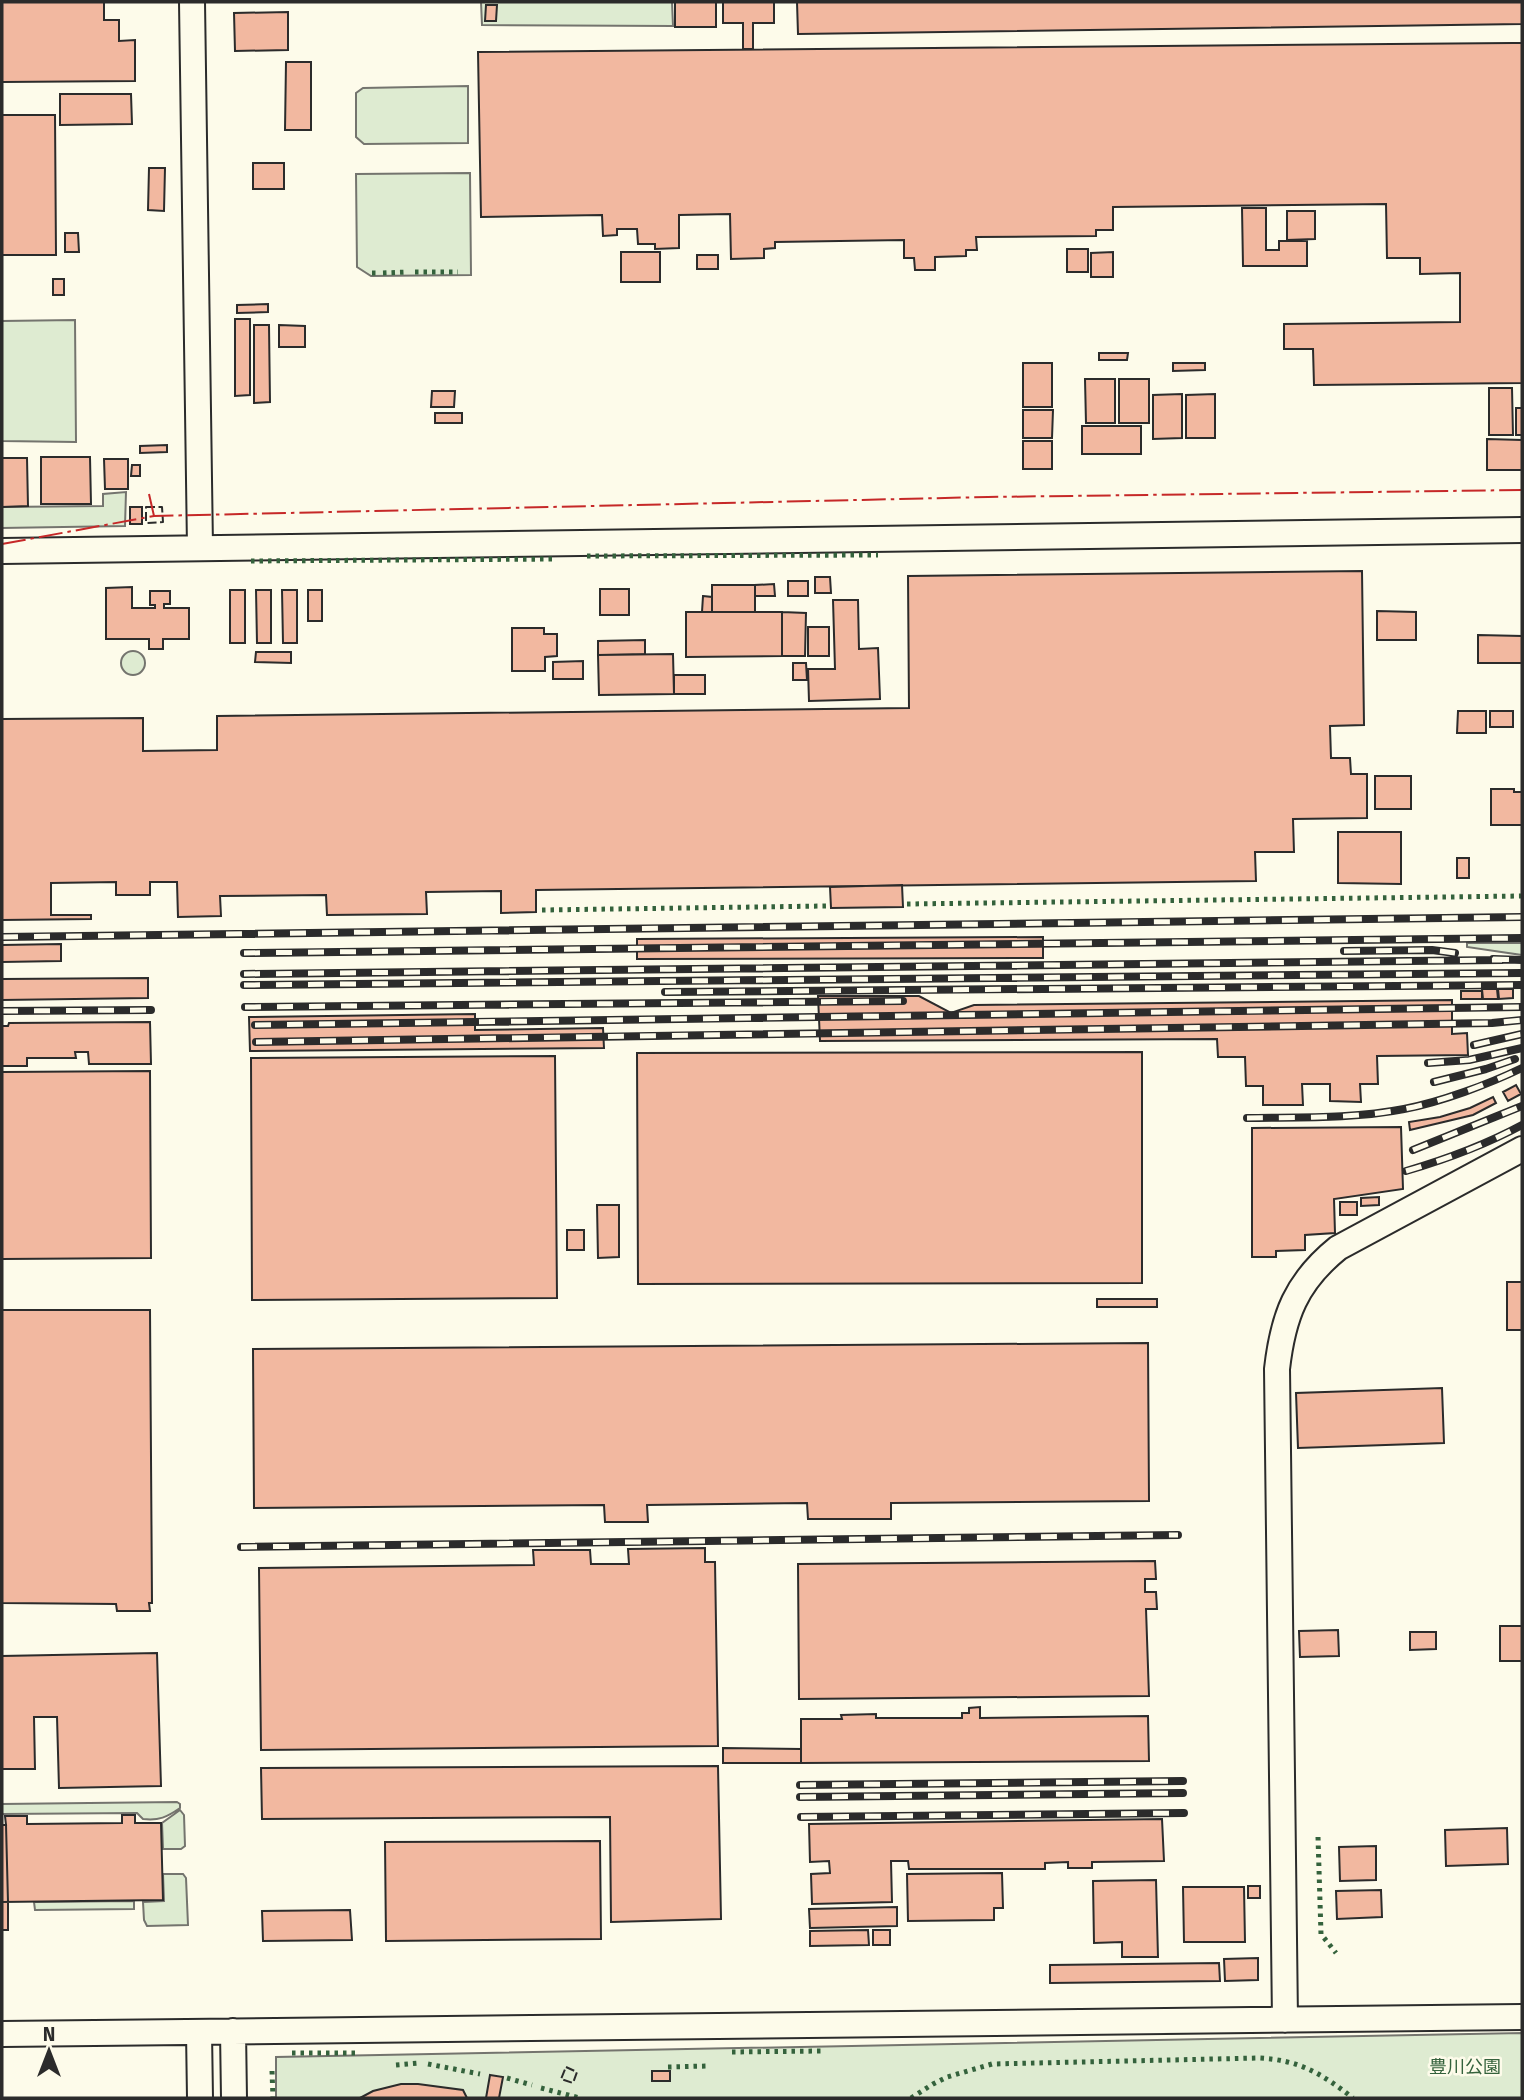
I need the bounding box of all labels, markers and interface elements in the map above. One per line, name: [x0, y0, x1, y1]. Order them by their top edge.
north arrow: [14, 2016, 84, 2086]
text: N: [43, 2023, 55, 2046]
park label: 豊川公園: [1429, 2056, 1501, 2078]

